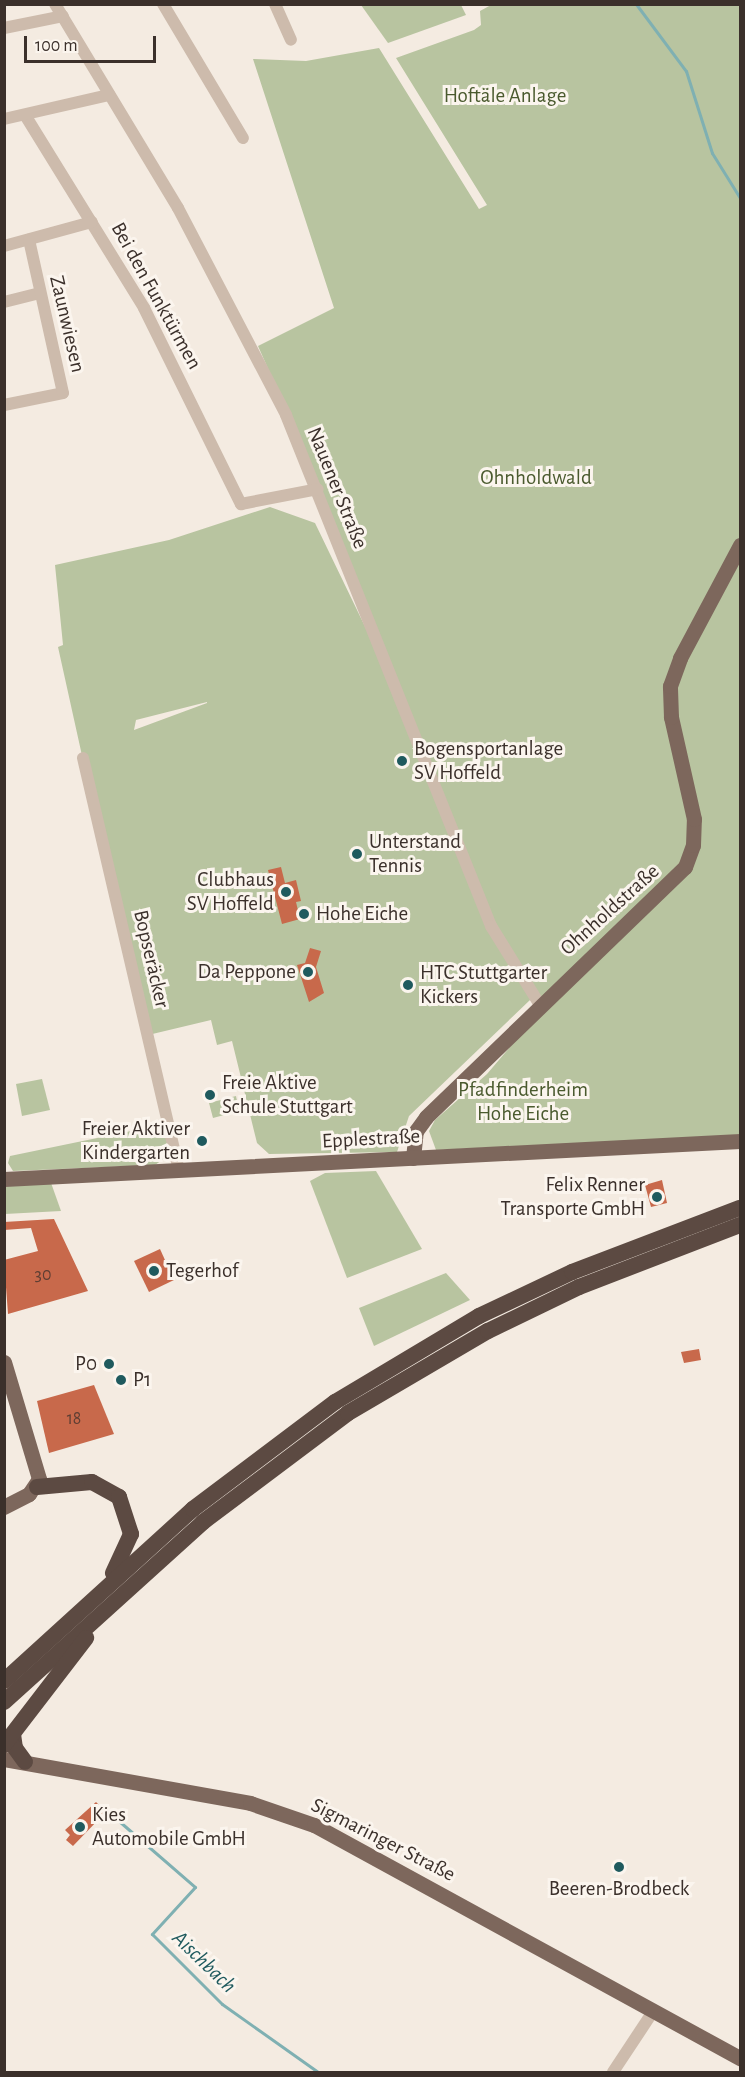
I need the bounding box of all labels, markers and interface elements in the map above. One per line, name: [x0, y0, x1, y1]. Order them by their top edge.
scale bar: [27, 24, 159, 62]
text: 100 m: [35, 37, 78, 55]
park label: Hoftäle Anlage: [444, 83, 566, 109]
street label: Bei den Funktürmen: [105, 218, 207, 374]
street label: Zaunwiesen: [44, 273, 90, 375]
street label: Nauener Straße: [301, 423, 373, 553]
park label: Ohnholdwald: [480, 465, 592, 491]
place label: Bogensportanlage SV Hoffeld: [414, 736, 563, 786]
marker: Bogensportanlage SV Hoffeld: [395, 754, 409, 768]
place label: Unterstand Tennis: [369, 829, 461, 879]
marker: Unterstand Tennis: [350, 847, 364, 861]
street label: Ohnholdstraße: [555, 859, 665, 961]
place label: Clubhaus SV Hoffeld: [187, 867, 274, 917]
marker: Clubhaus SV Hoffeld: [279, 885, 293, 899]
place label: Hohe Eiche: [316, 901, 408, 927]
marker: Hohe Eiche: [297, 907, 311, 921]
street label: Bopseräcker: [128, 908, 174, 1010]
place label: Da Peppone: [198, 959, 296, 985]
place label: HTC Stuttgarter Kickers: [420, 960, 547, 1010]
marker: Da Peppone: [301, 965, 315, 979]
marker: HTC Stuttgarter Kickers: [401, 978, 415, 992]
place label: Freie Aktive Schule Stuttgart: [222, 1070, 353, 1120]
park label: Pfadfinderheim Hohe Eiche: [458, 1077, 588, 1127]
marker: Freie Aktive Schule Stuttgart: [203, 1088, 217, 1102]
place label: Freier Aktiver Kindergarten: [82, 1116, 190, 1166]
street label: Epplestraße: [321, 1124, 421, 1154]
marker: Freier Aktiver Kindergarten: [195, 1134, 209, 1148]
place label: Felix Renner Transporte GmbH: [501, 1172, 645, 1222]
marker: Felix Renner Transporte GmbH: [650, 1190, 664, 1204]
place label: Tegerhof: [166, 1258, 238, 1284]
house number: 30: [35, 1264, 51, 1286]
marker: Tegerhof: [147, 1264, 161, 1278]
place label: P0: [75, 1351, 97, 1377]
marker: P0: [102, 1357, 116, 1371]
place label: P1: [133, 1367, 151, 1393]
marker: P1: [114, 1373, 128, 1387]
house number: 18: [67, 1408, 81, 1430]
street label: Sigmaringer Straße: [307, 1793, 459, 1887]
place label: Kies Automobile GmbH: [92, 1802, 246, 1852]
marker: Kies Automobile GmbH: [73, 1820, 87, 1834]
marker: Beeren-Brodbeck: [612, 1860, 626, 1874]
place label: Beeren-Brodbeck: [549, 1876, 689, 1902]
water label: Aischbach: [167, 1925, 241, 1999]

